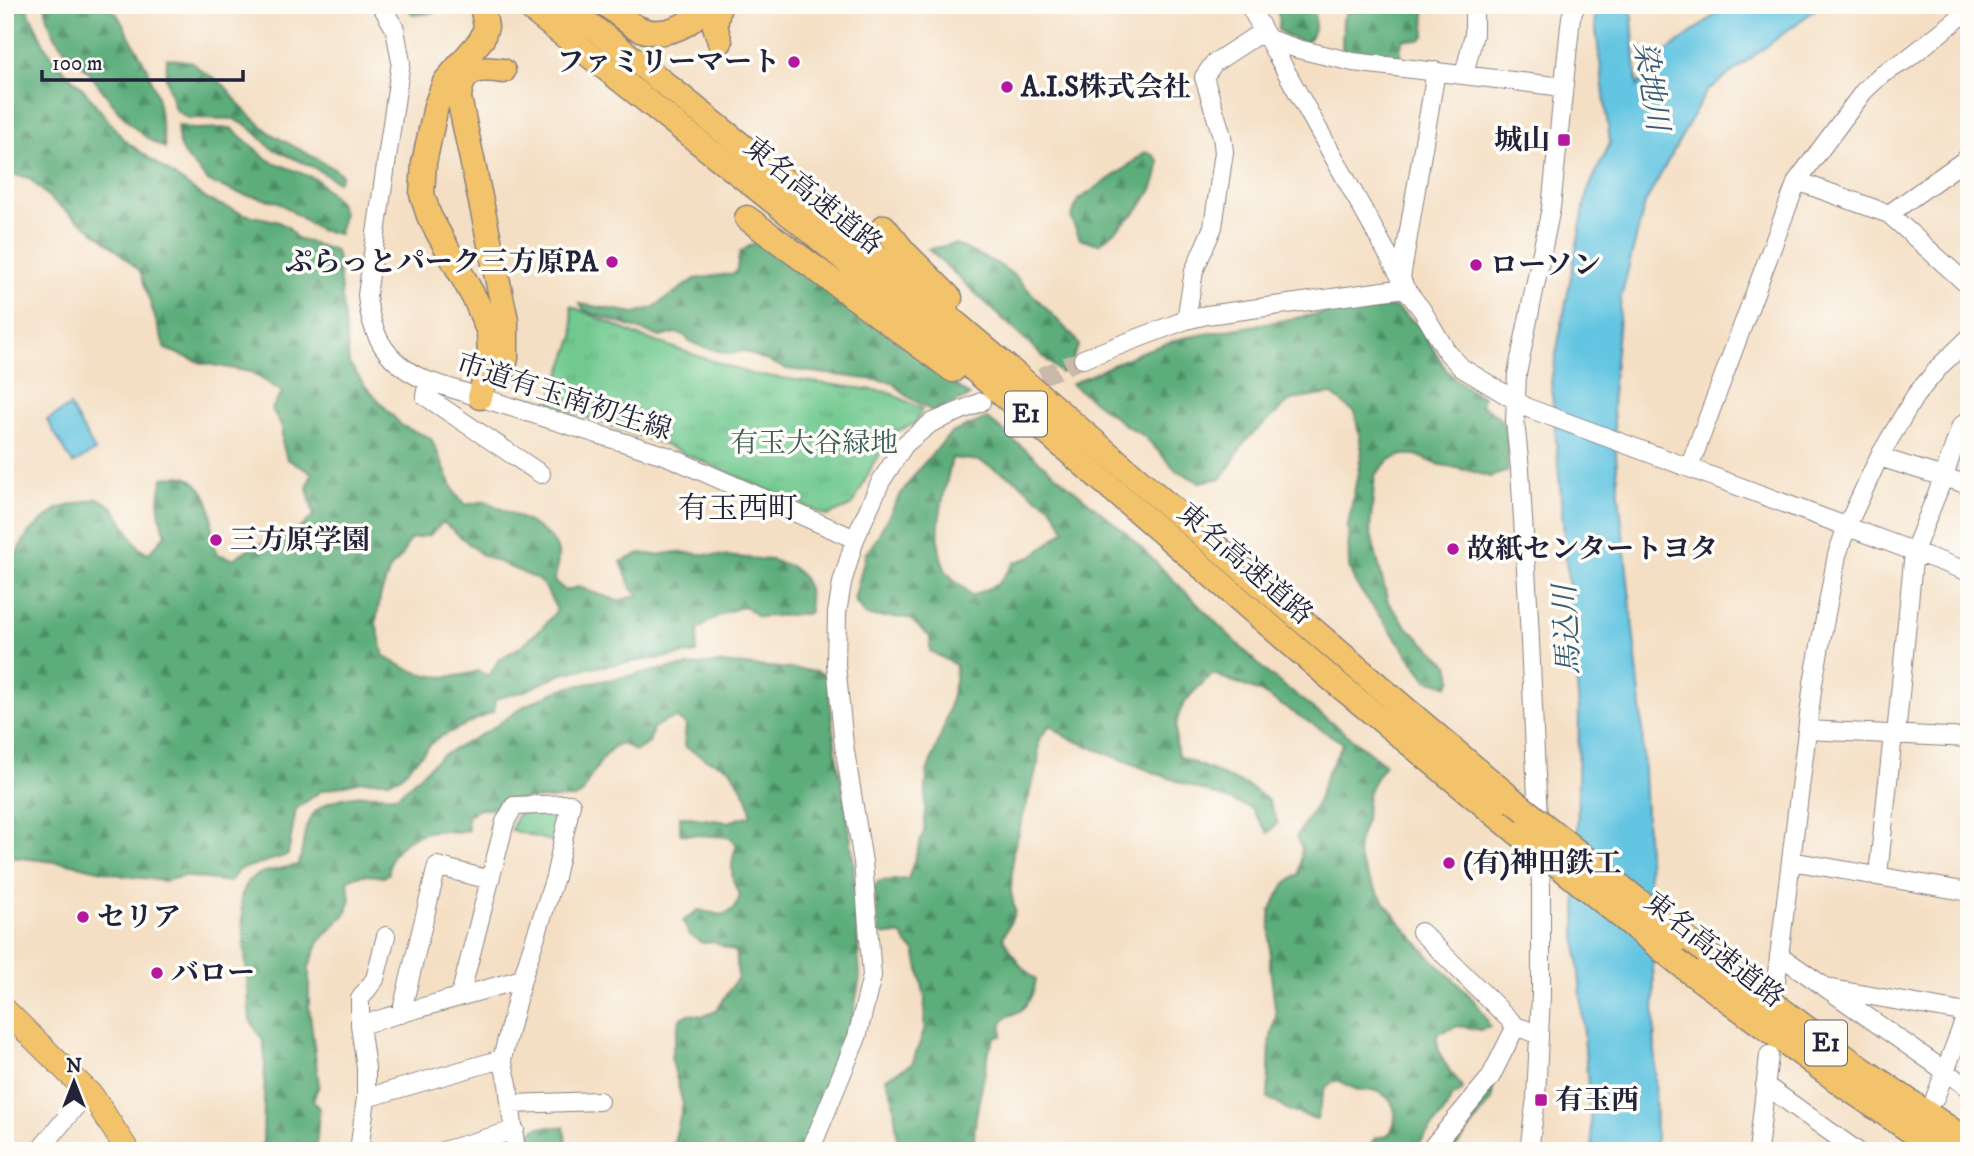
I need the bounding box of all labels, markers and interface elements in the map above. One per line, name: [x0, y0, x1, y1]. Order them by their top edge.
scale bar: [42, 38, 243, 82]
water label: 染地川: [1625, 39, 1676, 136]
place label: ファミリーマート: [557, 45, 780, 80]
text: 100 m: [52, 51, 103, 77]
marker: ファミリーマート: [786, 54, 802, 70]
place label: A.I.S株式会社: [1020, 70, 1191, 105]
marker: A.I.S株式会社: [999, 79, 1015, 95]
place label: 城山: [1494, 123, 1550, 158]
street label: 東名高速道路: [737, 130, 889, 262]
marker: 城山: [1556, 132, 1572, 148]
place label: ぷらっとパーク三方原PA: [285, 245, 599, 280]
place label: ローソン: [1490, 248, 1601, 283]
marker: ぷらっとパーク三方原PA: [604, 254, 620, 270]
marker: ローソン: [1468, 257, 1484, 273]
street label: 市道有玉南初生線: [452, 346, 676, 448]
road number: E1: [1005, 392, 1047, 436]
park label: 有玉大谷緑地: [730, 426, 898, 461]
district label: 有玉西町: [678, 491, 798, 528]
street label: 東名高速道路: [1170, 496, 1320, 632]
place label: 三方原学園: [230, 523, 370, 558]
marker: 三方原学園: [208, 532, 224, 548]
place label: 故紙センタートヨタ: [1467, 532, 1718, 567]
marker: 故紙センタートヨタ: [1445, 541, 1461, 557]
water label: 馬込川: [1547, 581, 1589, 676]
place label: (有)神田鉄工: [1463, 846, 1622, 881]
marker: (有)神田鉄工: [1441, 855, 1457, 871]
street label: 東名高速道路: [1637, 884, 1791, 1016]
place label: セリア: [97, 900, 181, 935]
marker: セリア: [75, 909, 91, 925]
place label: バロー: [171, 956, 255, 991]
marker: バロー: [149, 965, 165, 981]
road number: E1: [1805, 1020, 1847, 1066]
north arrow: [38, 1048, 108, 1118]
text: N: [66, 1055, 82, 1078]
place label: 有玉西: [1555, 1083, 1639, 1118]
marker: 有玉西: [1533, 1092, 1549, 1108]

